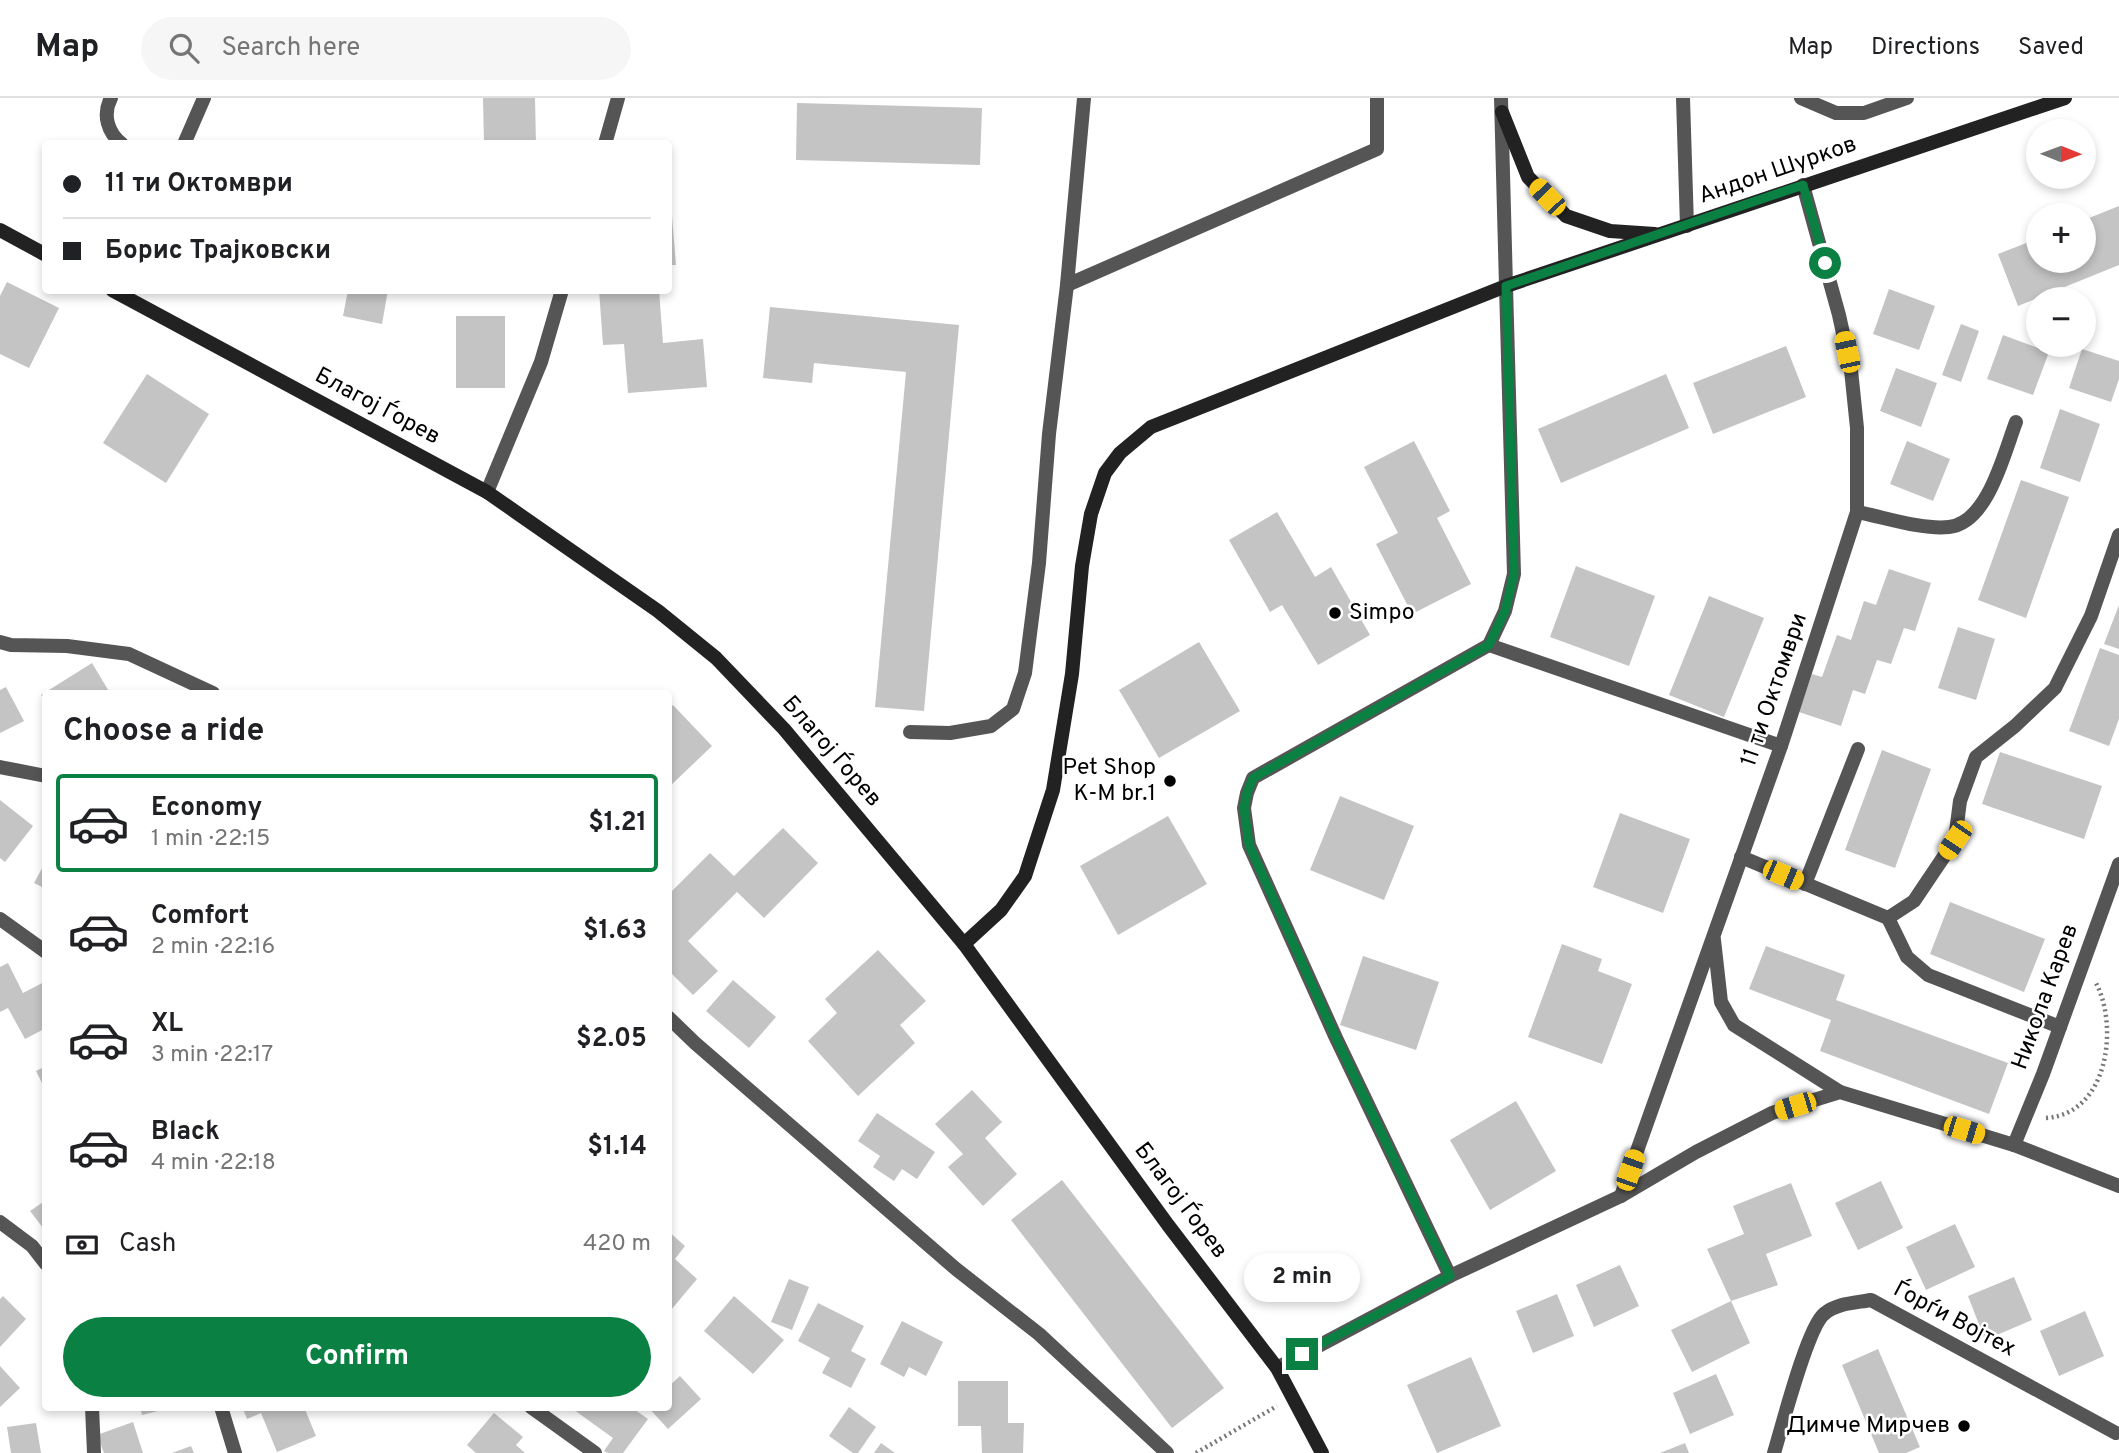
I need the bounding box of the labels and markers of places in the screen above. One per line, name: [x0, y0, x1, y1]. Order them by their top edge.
place label: Simpo: [1349, 599, 1415, 628]
marker: Simpo: [1327, 605, 1343, 621]
place label: Pet Shop K-M br.1: [1062, 754, 1156, 809]
marker: Pet Shop K-M br.1: [1162, 773, 1178, 789]
place label: Димче Мирчев: [1786, 1412, 1950, 1441]
marker: Димче Мирчев: [1956, 1418, 1972, 1434]

